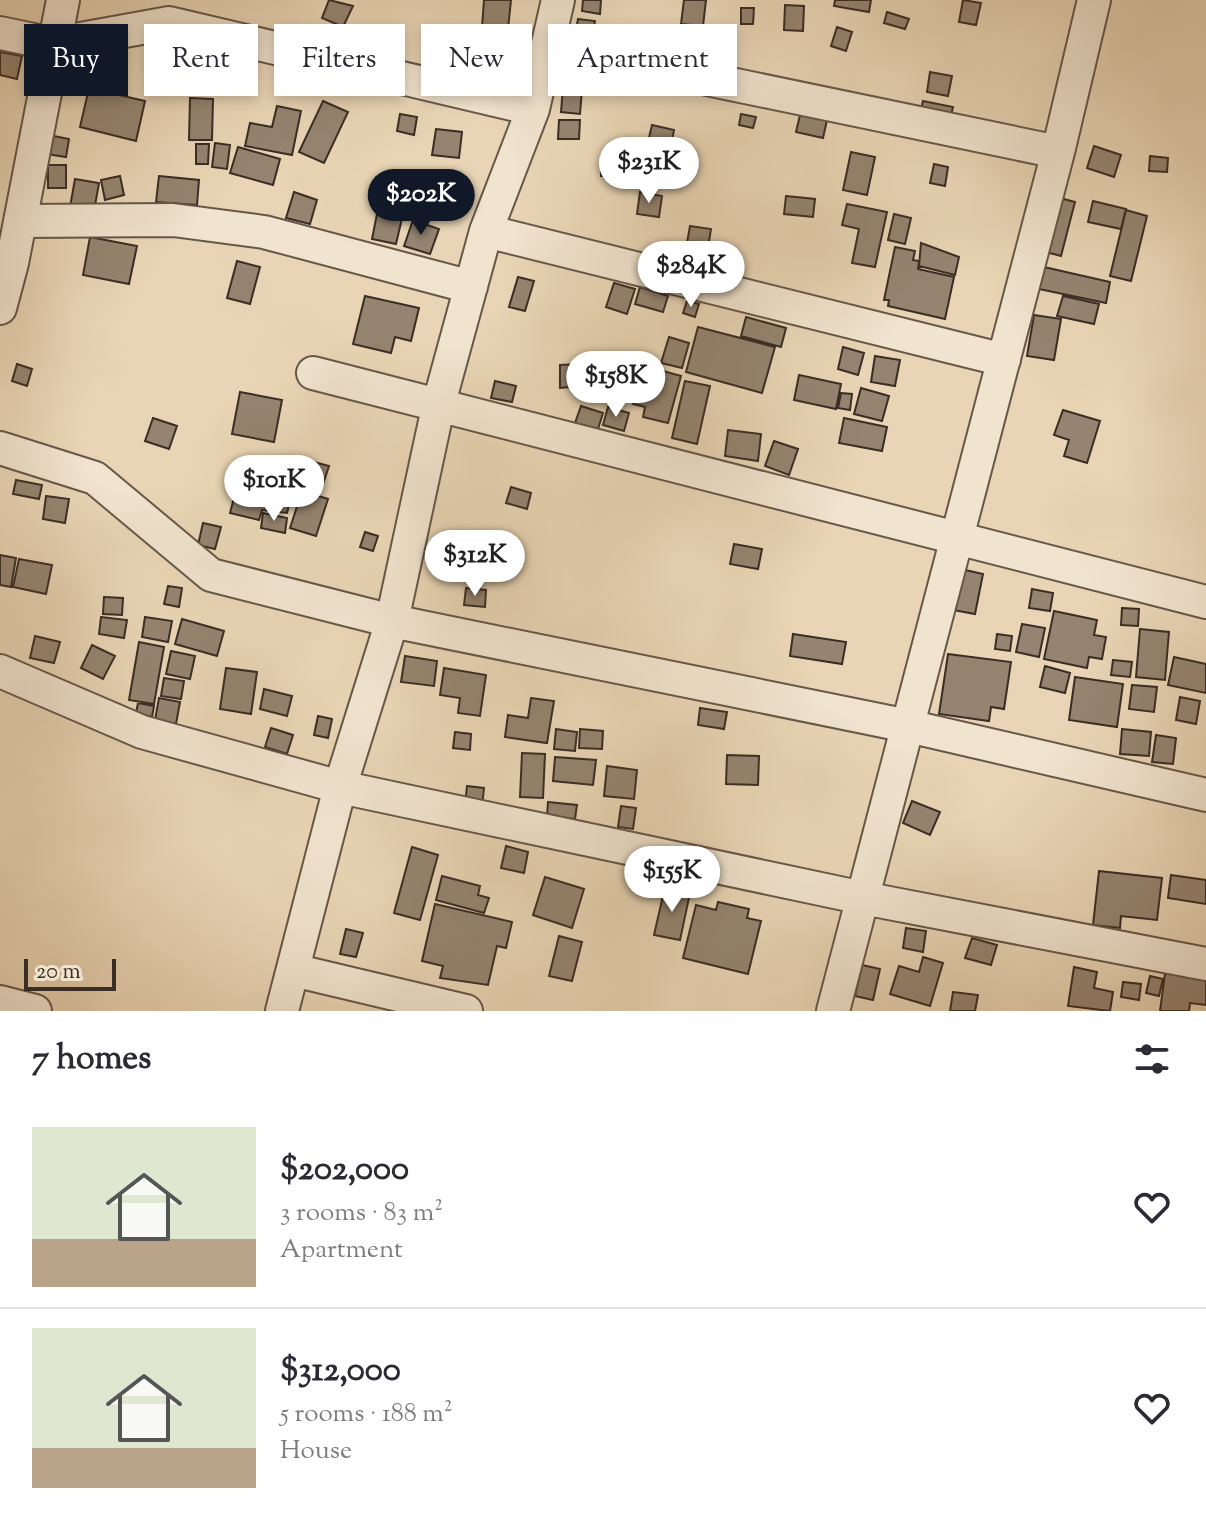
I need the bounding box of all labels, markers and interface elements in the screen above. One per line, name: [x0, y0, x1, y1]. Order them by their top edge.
chip: Buy: [24, 24, 128, 96]
chip: Rent: [144, 24, 258, 96]
chip: Filters: [274, 24, 405, 96]
chip: New: [421, 24, 532, 96]
chip: Apartment: [548, 24, 737, 96]
pin: $231K: [593, 137, 705, 205]
text: $231K: [617, 144, 681, 181]
pin: $202K: [365, 169, 477, 237]
text: $202K: [386, 176, 456, 213]
pin: $284K: [635, 241, 747, 309]
text: $284K: [656, 248, 726, 285]
pin: $158K: [560, 351, 672, 419]
text: $158K: [584, 358, 648, 395]
pin: $101K: [218, 455, 330, 523]
text: $101K: [242, 462, 306, 499]
pin: $312K: [419, 530, 531, 598]
text: $312K: [443, 537, 507, 574]
pin: $155K: [616, 846, 728, 914]
text: $155K: [642, 853, 702, 890]
scale bar: [24, 955, 116, 991]
text: 20 m: [36, 957, 81, 989]
text: 7 homes: [32, 1035, 151, 1084]
icon: filters: [1130, 1037, 1174, 1081]
text: $202,000: [280, 1146, 409, 1195]
icon: home: [96, 1159, 192, 1255]
icon: heart: [1130, 1185, 1174, 1229]
text: 3 rooms · 83 m²: [280, 1195, 443, 1232]
text: Apartment: [280, 1232, 403, 1269]
text: $312,000: [280, 1347, 401, 1396]
icon: home: [96, 1360, 192, 1456]
icon: heart: [1130, 1386, 1174, 1430]
text: 5 rooms · 188 m²: [280, 1396, 453, 1433]
text: House: [280, 1433, 352, 1470]

